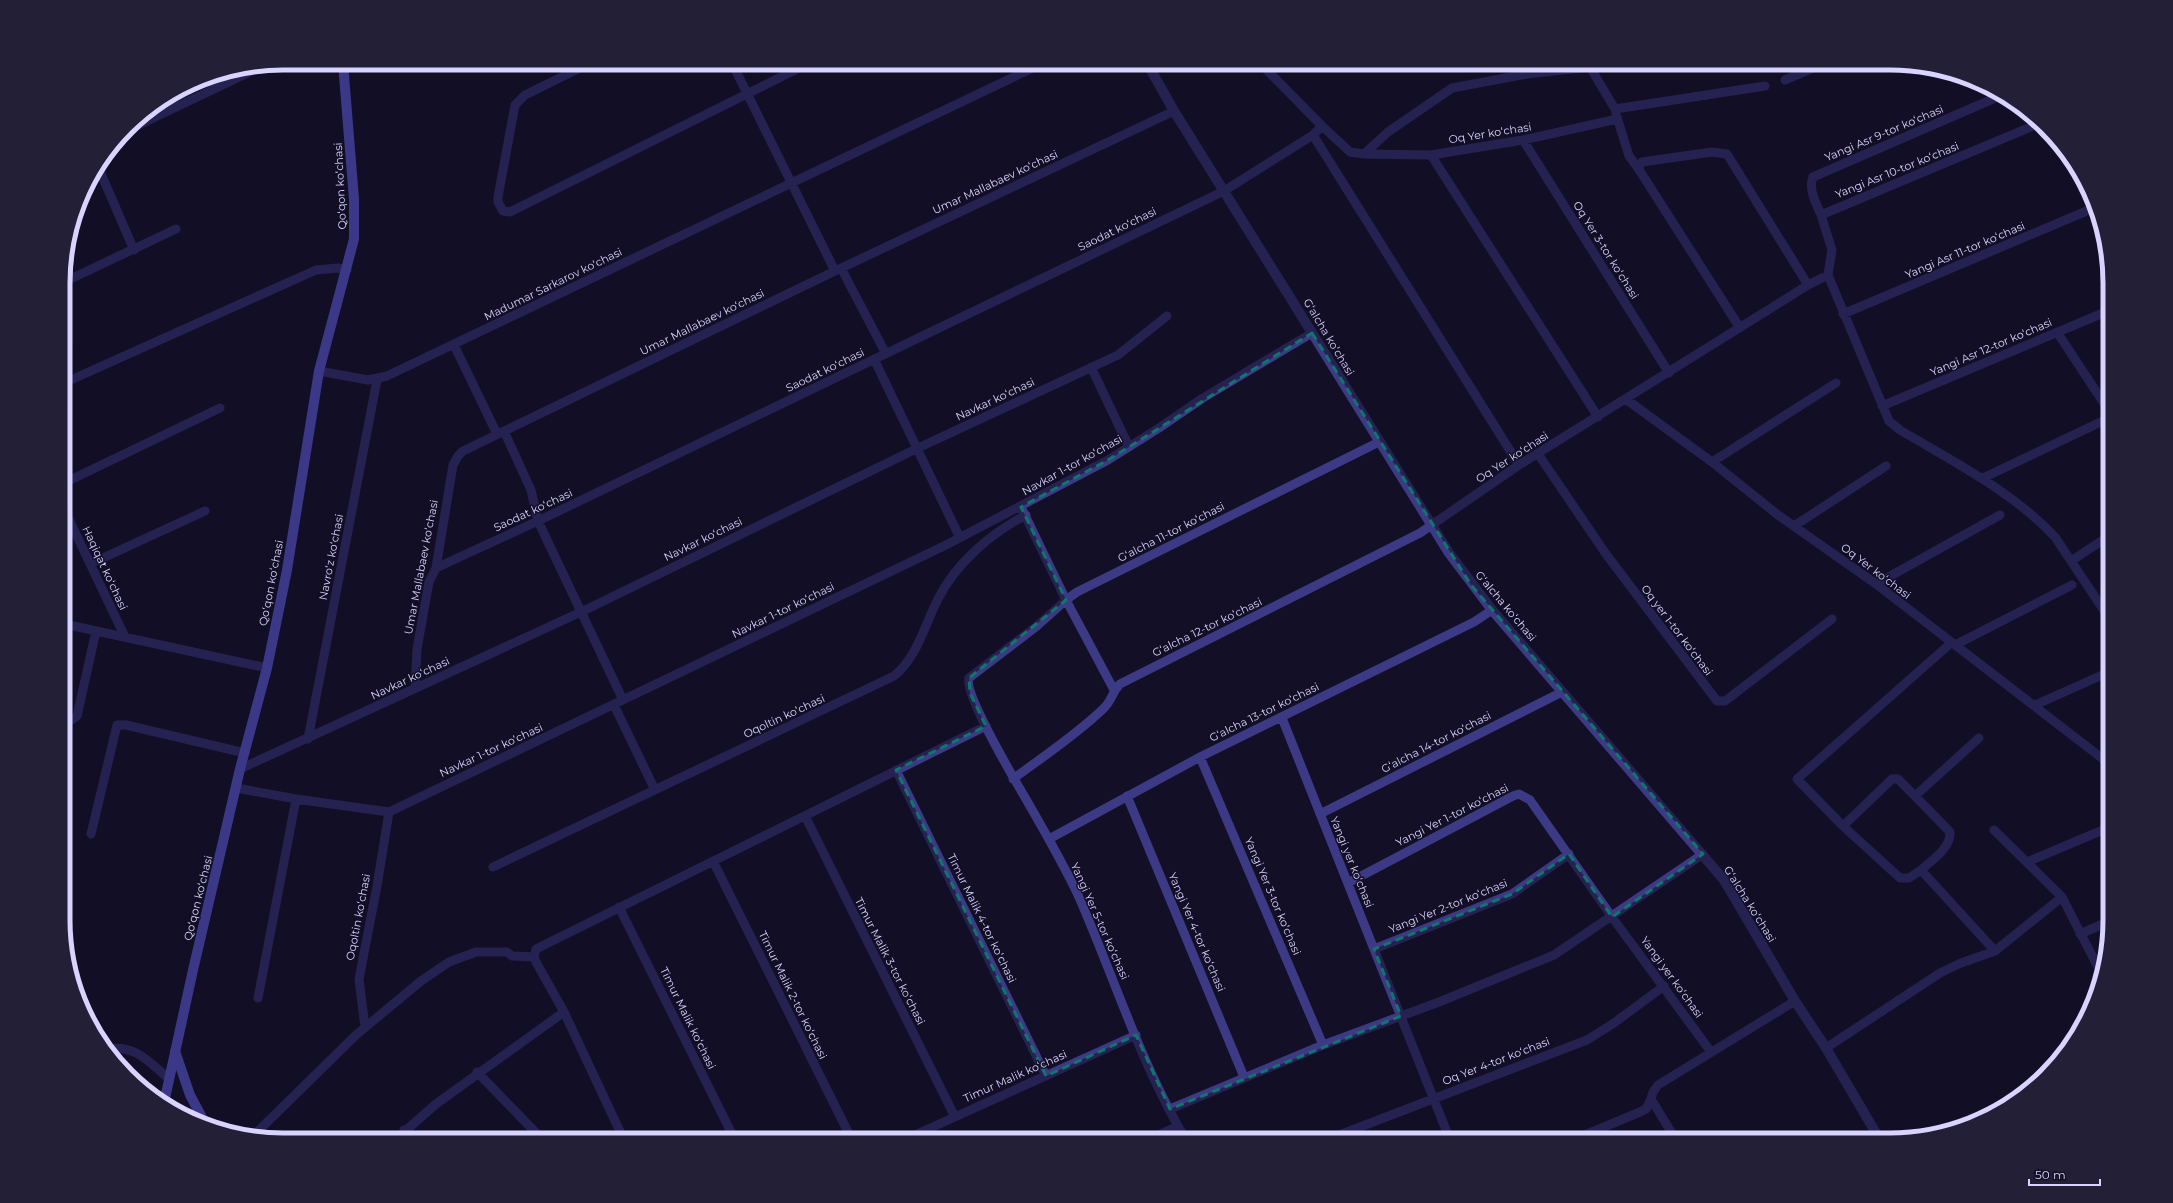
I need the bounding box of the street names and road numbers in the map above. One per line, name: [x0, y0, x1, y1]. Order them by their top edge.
street label: Yangi Asr 9-tor koʻchasi: [1823, 102, 1946, 164]
street label: Oq Yer koʻchasi: [1448, 120, 1533, 146]
street label: Yangi Asr 10-tor koʻchasi: [1833, 139, 1961, 201]
street label: Qoʻqon koʻchasi: [331, 142, 349, 230]
street label: Umar Mallabaev koʻchasi: [930, 147, 1060, 217]
street label: Oq Yer 3-tor koʻchasi: [1570, 198, 1642, 302]
street label: Saodat koʻchasi: [1076, 204, 1158, 254]
street label: Yangi Asr 11-tor koʻchasi: [1903, 218, 2027, 282]
street label: Madumar Sarkarov koʻchasi: [482, 244, 624, 324]
street label: Umar Mallabaev koʻchasi: [637, 286, 767, 358]
street label: Gʻalcha koʻchasi: [1300, 296, 1358, 378]
street label: Yangi Asr 12-tor koʻchasi: [1928, 315, 2054, 379]
street label: Saodat koʻchasi: [784, 345, 866, 395]
street label: Navkar koʻchasi: [953, 375, 1037, 423]
street label: Oq Yer koʻchasi: [1473, 428, 1551, 486]
street label: Navkar 1-tor koʻchasi: [1020, 432, 1125, 498]
street label: Saodat koʻchasi: [491, 486, 575, 534]
street label: Umar Mallabaev koʻchasi: [401, 498, 441, 636]
street label: Gʻalcha 11-tor koʻchasi: [1115, 499, 1227, 565]
street label: Navroʻz koʻchasi: [316, 513, 346, 601]
street label: Navkar koʻchasi: [661, 514, 745, 564]
street label: Haqiqat koʻchasi: [79, 524, 131, 612]
street label: Qoʻqon koʻchasi: [256, 539, 286, 627]
street label: Oq Yer koʻchasi: [1838, 540, 1914, 602]
street label: Gʻalcha koʻchasi: [1473, 568, 1539, 644]
street label: Navkar 1-tor koʻchasi: [729, 579, 837, 641]
street label: Oq yer 1-tor koʻchasi: [1638, 582, 1716, 678]
street label: Gʻalcha 12-tor koʻchasi: [1150, 594, 1264, 660]
street label: Navkar koʻchasi: [368, 654, 452, 702]
street label: Gʻalcha 13-tor koʻchasi: [1207, 679, 1321, 745]
street label: Oqoltin koʻchasi: [741, 691, 827, 741]
street label: Gʻalcha 14-tor koʻchasi: [1379, 708, 1493, 776]
street label: Navkar 1-tor koʻchasi: [437, 720, 545, 780]
street label: Yangi Yer 1-tor koʻchasi: [1393, 780, 1511, 850]
street label: Yangi yer koʻchasi: [1327, 814, 1377, 910]
street label: Yangi Yer 3-tor koʻchasi: [1242, 835, 1304, 957]
street label: Timur Malik 4-tor koʻchasi: [945, 851, 1019, 985]
street label: Qoʻqon koʻchasi: [181, 854, 215, 942]
street label: Yangi Yer 5-tor koʻchasi: [1068, 860, 1132, 982]
street label: Gʻalcha koʻchasi: [1721, 863, 1779, 945]
street label: Yangi Yer 4-tor koʻchasi: [1166, 870, 1228, 994]
street label: Oqoltin koʻchasi: [343, 872, 373, 962]
street label: Yangi Yer 2-tor koʻchasi: [1387, 876, 1509, 936]
street label: Timur Malik 3-tor koʻchasi: [852, 895, 928, 1027]
street label: Timur Malik 2-tor koʻchasi: [756, 929, 830, 1061]
street label: Yangi yer koʻchasi: [1638, 934, 1706, 1021]
street label: Timur Malik koʻchasi: [657, 965, 719, 1071]
street label: Oq Yer 4-tor koʻchasi: [1440, 1034, 1552, 1088]
street label: Timur Malik koʻchasi: [961, 1047, 1069, 1105]

